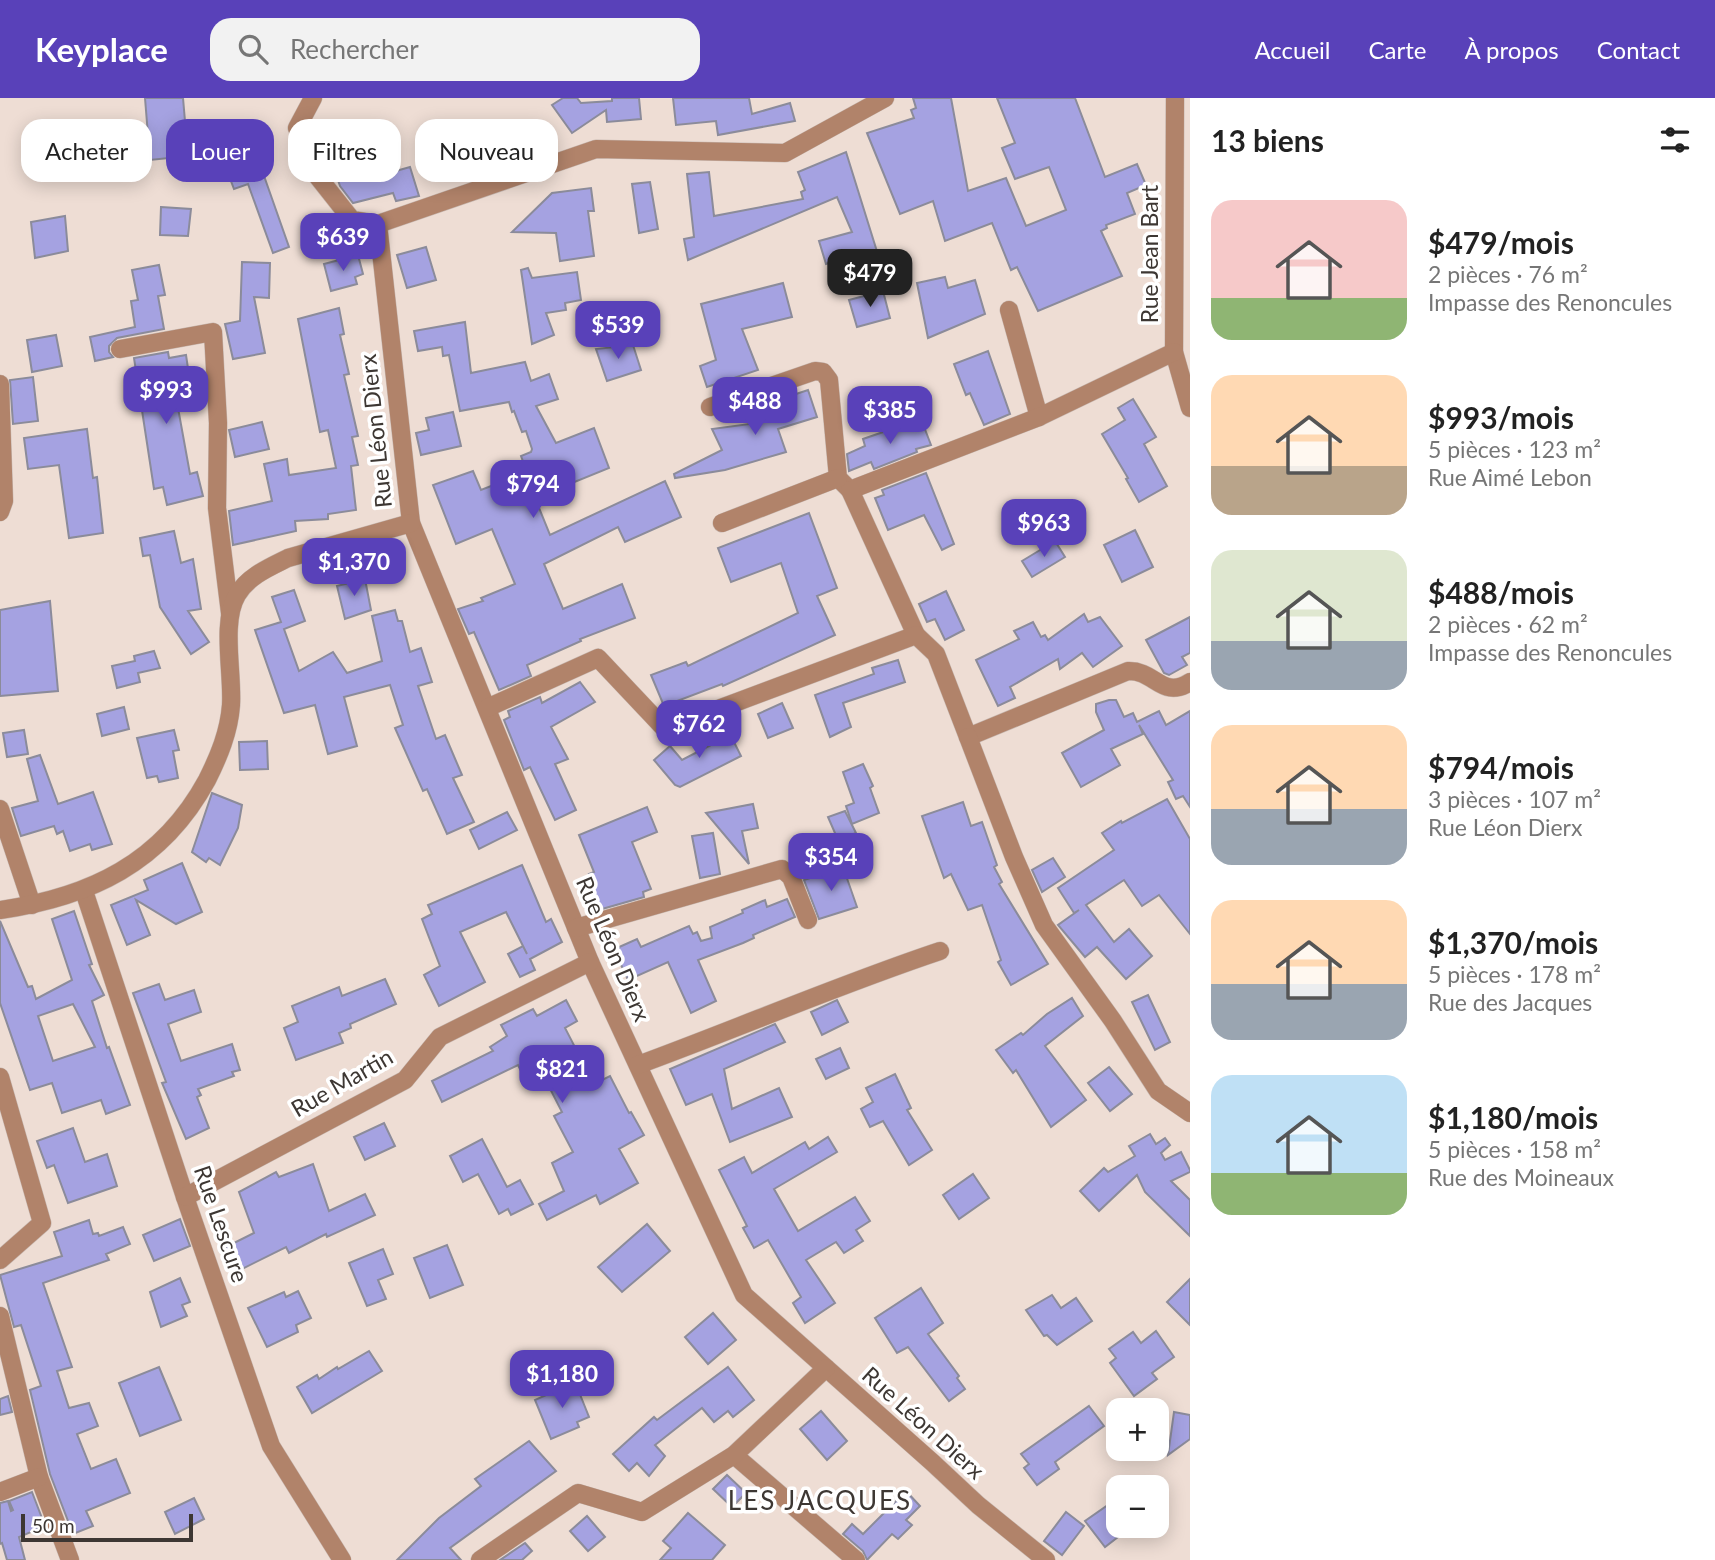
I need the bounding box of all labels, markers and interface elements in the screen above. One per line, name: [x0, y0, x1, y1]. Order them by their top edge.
search box: [210, 18, 700, 81]
text: Keyplace: [35, 29, 168, 69]
icon: search: [234, 30, 272, 68]
text: Rechercher: [290, 33, 419, 65]
text: Accueil: [1254, 35, 1330, 64]
text: Carte: [1368, 35, 1426, 64]
text: À propos: [1464, 35, 1559, 64]
text: Contact: [1597, 35, 1680, 64]
chip: Acheter: [21, 119, 152, 182]
chip: Louer: [166, 119, 274, 182]
chip: Filtres: [288, 119, 401, 182]
chip: Nouveau: [415, 119, 558, 182]
icon: filters: [1656, 121, 1694, 159]
text: 13 biens: [1211, 122, 1324, 158]
street label: Rue Jean Bart: [1135, 184, 1163, 323]
pin: $639: [302, 214, 384, 273]
text: $639: [316, 222, 370, 250]
text: $479/mois: [1428, 224, 1574, 260]
icon: home: [1267, 228, 1351, 312]
pin: $479: [829, 250, 911, 309]
text: $479: [843, 258, 897, 286]
text: 2 pièces · 76 m²: [1428, 260, 1588, 288]
text: Impasse des Renoncules: [1428, 288, 1672, 316]
pin: $539: [577, 302, 659, 361]
text: $539: [591, 310, 645, 338]
street label: Rue Léon Dierx: [353, 352, 397, 509]
pin: $993: [125, 366, 207, 426]
text: $993: [139, 375, 193, 403]
pin: $488: [714, 378, 796, 437]
text: $488: [728, 386, 782, 414]
pin: $385: [849, 386, 931, 446]
text: $385: [863, 395, 917, 423]
text: $993/mois: [1428, 399, 1574, 435]
icon: home: [1267, 403, 1351, 487]
text: 5 pièces · 123 m²: [1428, 435, 1601, 463]
pin: $794: [492, 460, 574, 520]
text: Rue Aimé Lebon: [1428, 463, 1592, 491]
text: $794: [506, 469, 560, 497]
pin: $963: [1003, 500, 1085, 559]
text: $963: [1017, 508, 1071, 536]
pin: $1,370: [297, 538, 411, 598]
text: $1,370: [318, 547, 390, 575]
text: $488/mois: [1428, 574, 1574, 610]
icon: home: [1267, 578, 1351, 662]
text: 2 pièces · 62 m²: [1428, 610, 1588, 638]
text: Impasse des Renoncules: [1428, 638, 1672, 666]
pin: $762: [658, 700, 740, 760]
text: $762: [672, 709, 726, 737]
text: $794/mois: [1428, 749, 1574, 785]
icon: home: [1267, 753, 1351, 837]
text: 3 pièces · 107 m²: [1428, 785, 1601, 813]
text: Rue Léon Dierx: [1428, 813, 1582, 841]
pin: $354: [790, 834, 872, 893]
text: $354: [804, 842, 858, 870]
street label: Rue Léon Dierx: [571, 872, 657, 1026]
text: $1,370/mois: [1428, 924, 1598, 960]
icon: home: [1267, 928, 1351, 1012]
text: 5 pièces · 178 m²: [1428, 960, 1601, 988]
text: Rue des Jacques: [1428, 988, 1592, 1016]
street label: Rue Martin: [286, 1042, 397, 1122]
pin: $821: [521, 1046, 603, 1105]
text: $821: [535, 1054, 589, 1082]
text: $1,180/mois: [1428, 1099, 1598, 1135]
icon: home: [1267, 1103, 1351, 1187]
text: 5 pièces · 158 m²: [1428, 1135, 1601, 1163]
street label: Rue Lescure: [189, 1162, 255, 1286]
text: Rue des Moineaux: [1428, 1163, 1614, 1191]
pin: $1,180: [505, 1350, 619, 1410]
text: $1,180: [526, 1359, 598, 1387]
street label: Rue Léon Dierx: [857, 1360, 991, 1485]
map controls: [1106, 1398, 1169, 1538]
button: +: [1106, 1398, 1169, 1461]
button: −: [1106, 1475, 1169, 1538]
district label: LES JACQUES: [728, 1484, 912, 1516]
scale bar: [21, 1511, 192, 1543]
text: 50 m: [32, 1514, 75, 1537]

